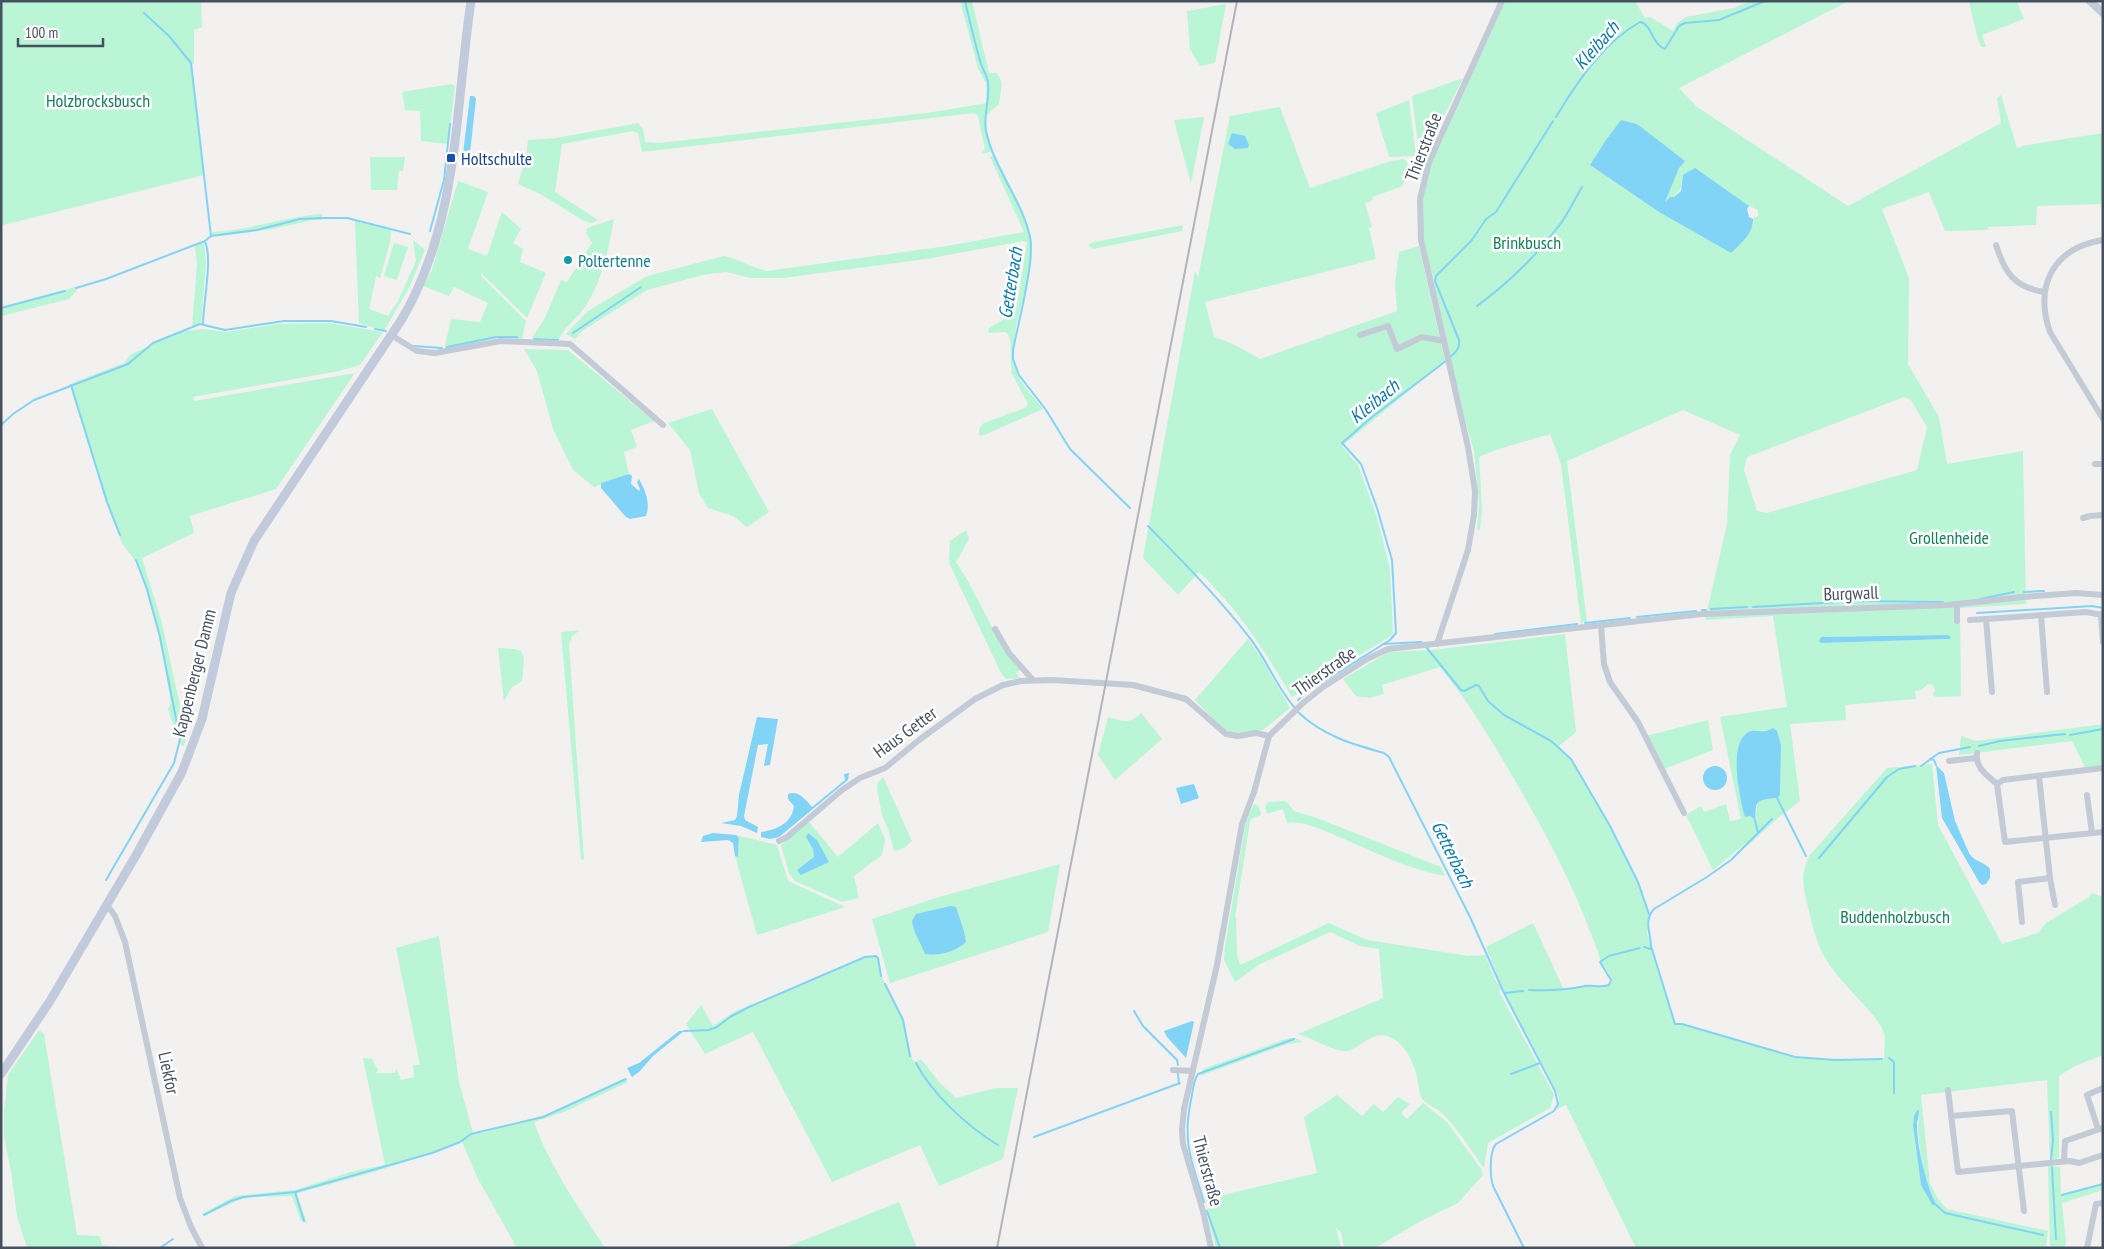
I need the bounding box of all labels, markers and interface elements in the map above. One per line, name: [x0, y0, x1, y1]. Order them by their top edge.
scale bar: [18, 15, 102, 47]
water label: Kleibach: [1568, 15, 1625, 74]
text: 100 m: [25, 23, 58, 42]
park label: Holzbrocksbusch: [46, 89, 150, 112]
street label: Thierstraße: [1399, 109, 1447, 185]
place label: Holtschulte: [461, 147, 532, 170]
marker: Holtschulte: [445, 152, 457, 164]
park label: Brinkbusch: [1493, 231, 1561, 254]
water label: Getterbach: [993, 244, 1028, 320]
place label: Poltertenne: [578, 249, 651, 272]
marker: Poltertenne: [562, 254, 574, 266]
water label: Kleibach: [1344, 373, 1405, 428]
park label: Grollenheide: [1909, 526, 1989, 549]
street label: Burgwall: [1823, 581, 1880, 605]
street label: Kappenberger Damm: [167, 607, 221, 739]
street label: Thierstraße: [1288, 641, 1360, 701]
street label: Haus Getter: [869, 701, 941, 763]
water label: Getterbach: [1427, 817, 1480, 893]
park label: Buddenholzbusch: [1840, 905, 1950, 928]
street label: Liekfor: [153, 1050, 185, 1096]
street label: Thierstraße: [1188, 1133, 1228, 1209]

